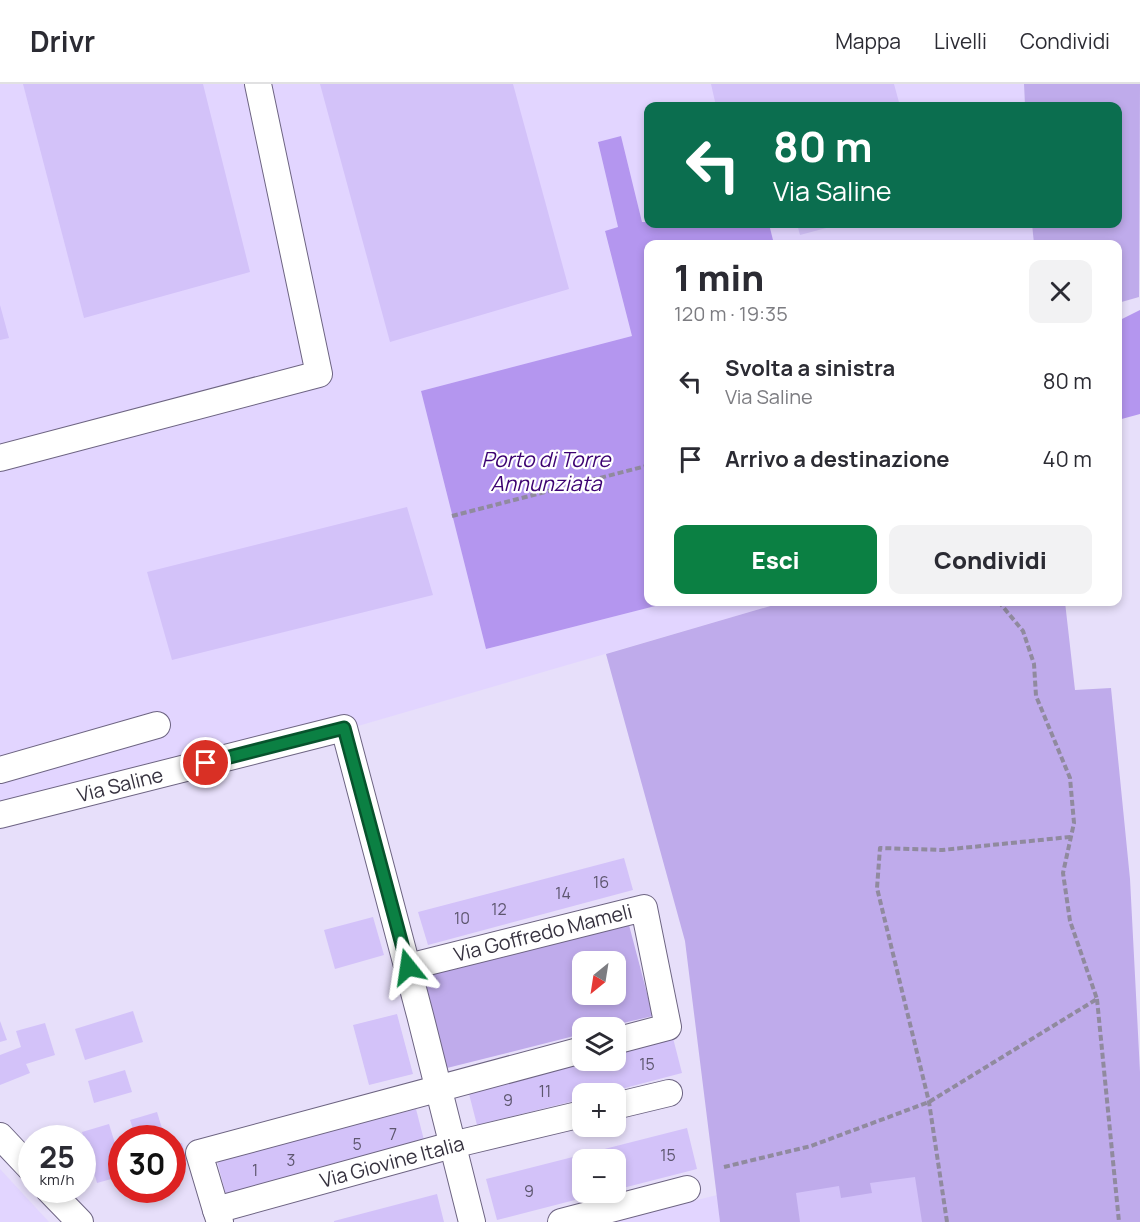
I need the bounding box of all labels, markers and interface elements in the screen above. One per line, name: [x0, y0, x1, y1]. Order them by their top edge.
text: Drivr: [30, 22, 95, 60]
text: Mappa: [835, 27, 901, 55]
text: Livelli: [934, 27, 987, 55]
text: Condividi: [1020, 27, 1110, 55]
text: 80 m: [773, 117, 873, 175]
icon: left: [674, 126, 752, 204]
text: Via Saline: [773, 172, 891, 209]
text: 1 min: [674, 253, 764, 302]
button: close: [1029, 260, 1092, 323]
text: 120 m · 19:35: [674, 300, 788, 327]
text: Svolta a sinistra: [725, 353, 895, 383]
icon: left: [674, 365, 707, 398]
text: 80 m: [1043, 366, 1092, 396]
text: Via Saline: [725, 383, 813, 410]
icon: arrive: [674, 443, 707, 476]
text: Arrivo a destinazione: [725, 444, 949, 474]
text: 40 m: [1043, 444, 1092, 474]
water label: Porto di Torre Annunziata: [481, 445, 612, 497]
button: Esci: [674, 525, 877, 594]
button: Condividi: [889, 525, 1092, 594]
pin: [180, 737, 231, 788]
icon: arrive: [189, 746, 222, 779]
street label: Via Saline: [74, 761, 166, 808]
house number: 16: [593, 871, 609, 893]
house number: 14: [555, 882, 571, 904]
street label: Via Goffredo Mameli: [451, 897, 635, 968]
house number: 12: [491, 898, 507, 920]
house number: 10: [454, 907, 470, 929]
position arrow: [376, 935, 440, 999]
north arrow: [572, 951, 626, 1005]
map controls: [572, 951, 626, 1203]
button: layers: [572, 1017, 626, 1071]
house number: 15: [639, 1053, 655, 1075]
house number: 11: [539, 1080, 551, 1102]
button: +: [572, 1083, 626, 1137]
house number: 9: [503, 1089, 513, 1111]
house number: 7: [389, 1123, 397, 1145]
speed limit sign: 30: [108, 1125, 186, 1203]
street label: Via Giovine Italia: [317, 1129, 467, 1194]
house number: 5: [352, 1133, 362, 1155]
text: 25: [39, 1136, 75, 1177]
house number: 15: [660, 1144, 676, 1166]
house number: 3: [287, 1149, 295, 1171]
button: −: [572, 1149, 626, 1203]
house number: 1: [252, 1159, 258, 1181]
text: km/h: [40, 1169, 74, 1190]
house number: 9: [524, 1180, 534, 1202]

